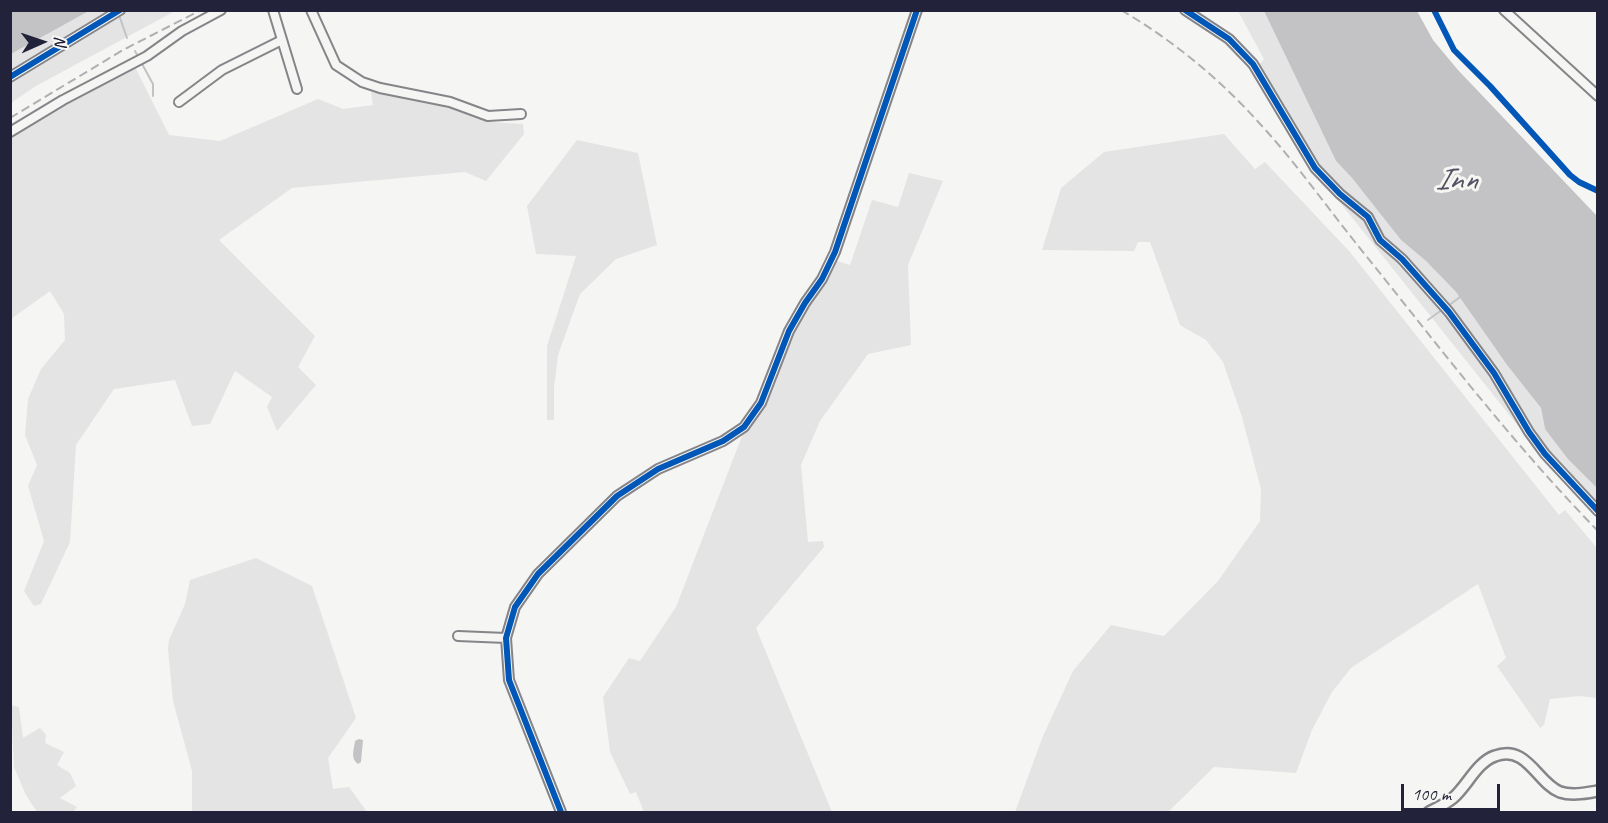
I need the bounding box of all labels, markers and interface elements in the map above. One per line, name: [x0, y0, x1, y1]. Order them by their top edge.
north arrow: [12, 12, 72, 72]
text: N: [50, 36, 70, 47]
water label: Inn: [1435, 162, 1477, 200]
scale bar: [1404, 772, 1503, 810]
text: 100 m: [1412, 783, 1451, 805]

